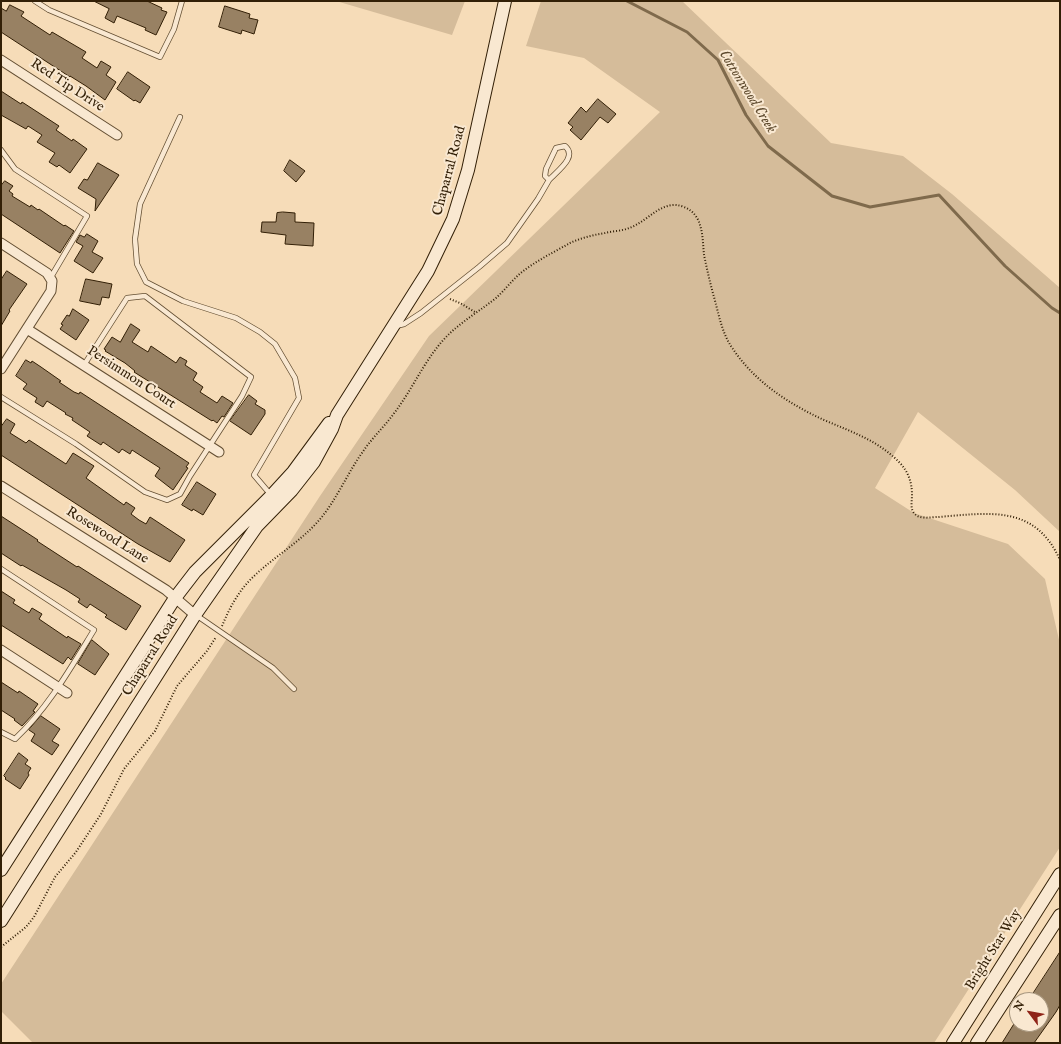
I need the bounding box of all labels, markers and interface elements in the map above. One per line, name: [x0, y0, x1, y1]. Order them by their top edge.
water label: Cottonwood Creek: [714, 47, 780, 137]
street label: Red Tip Drive: [27, 56, 107, 116]
street label: Chaparral Road: [430, 124, 470, 218]
street label: Persimmon Court: [83, 343, 179, 413]
street label: Rosewood Lane: [63, 504, 151, 568]
street label: Chaparral Road: [119, 613, 183, 699]
street label: Bright Star Way: [962, 906, 1026, 994]
north arrow: [1009, 992, 1049, 1032]
text: N: [1011, 998, 1028, 1014]

